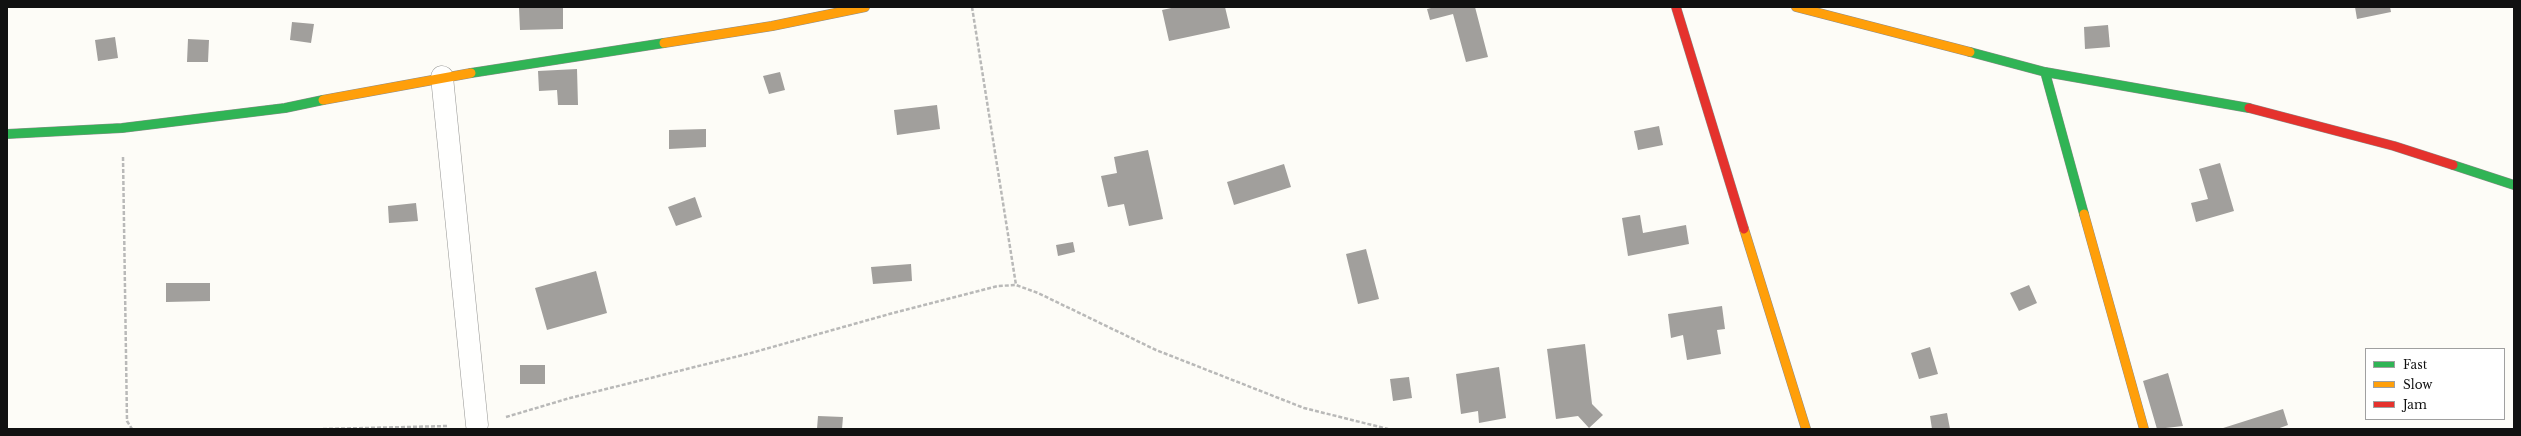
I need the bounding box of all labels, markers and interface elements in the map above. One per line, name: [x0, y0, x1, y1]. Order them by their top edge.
legend: [2365, 348, 2505, 420]
text: Fast: [2403, 357, 2427, 372]
text: Slow: [2403, 377, 2432, 392]
text: Jam: [2403, 397, 2427, 412]

